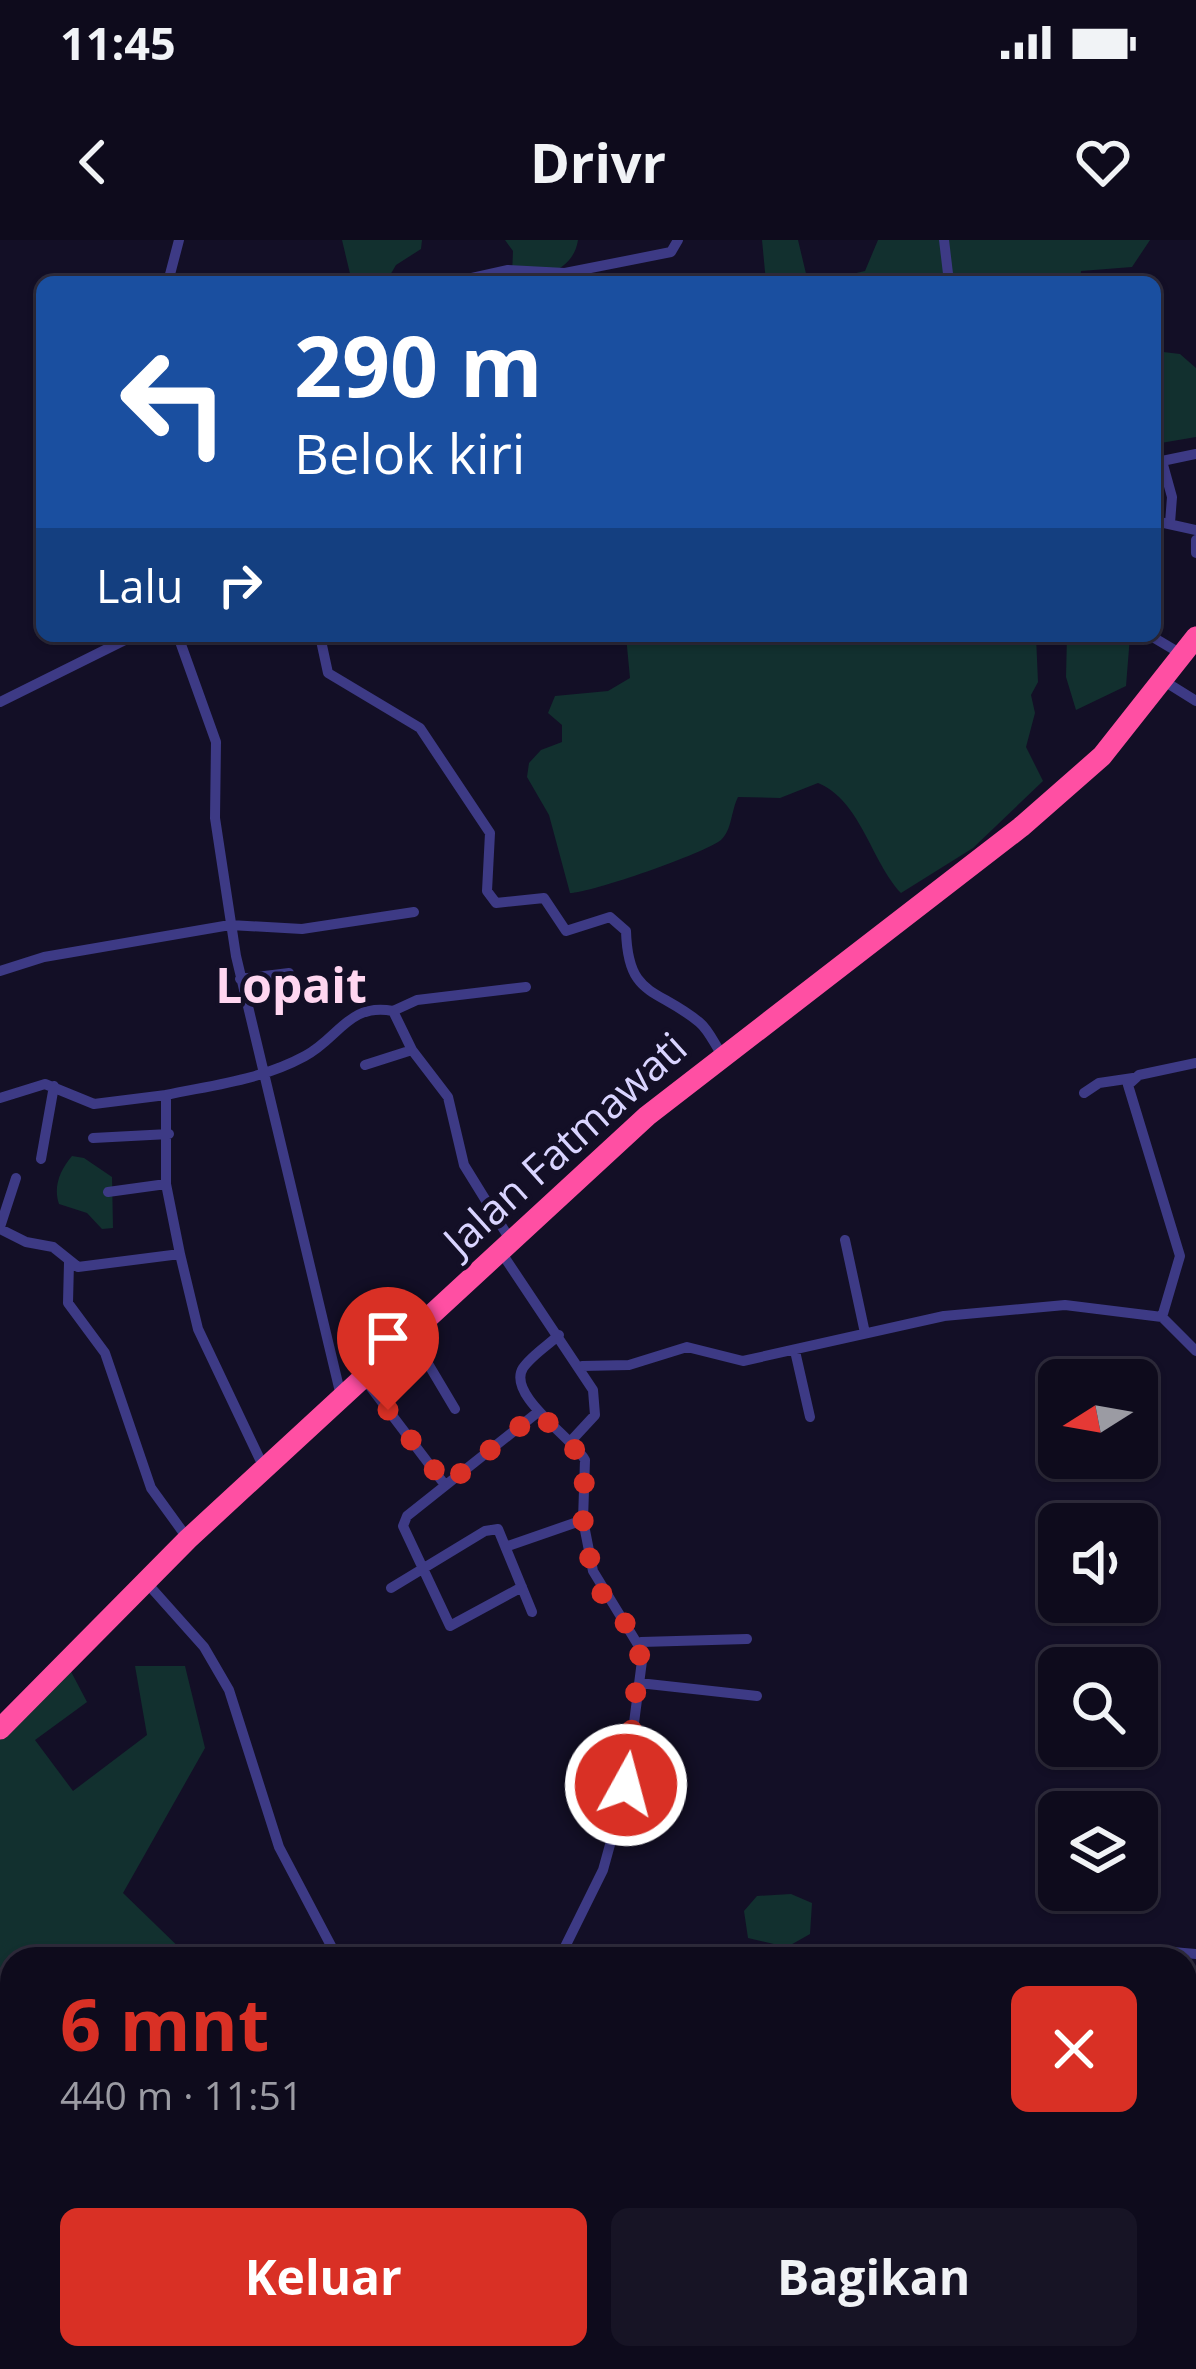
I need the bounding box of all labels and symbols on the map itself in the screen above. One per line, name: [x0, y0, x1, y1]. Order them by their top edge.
district label: Lopait: [215, 952, 367, 1017]
street label: Jalan Fatmawati: [427, 1018, 698, 1270]
pin: [337, 1287, 439, 1410]
north arrow: [1038, 1359, 1158, 1479]
position arrow: [563, 1722, 689, 1848]

